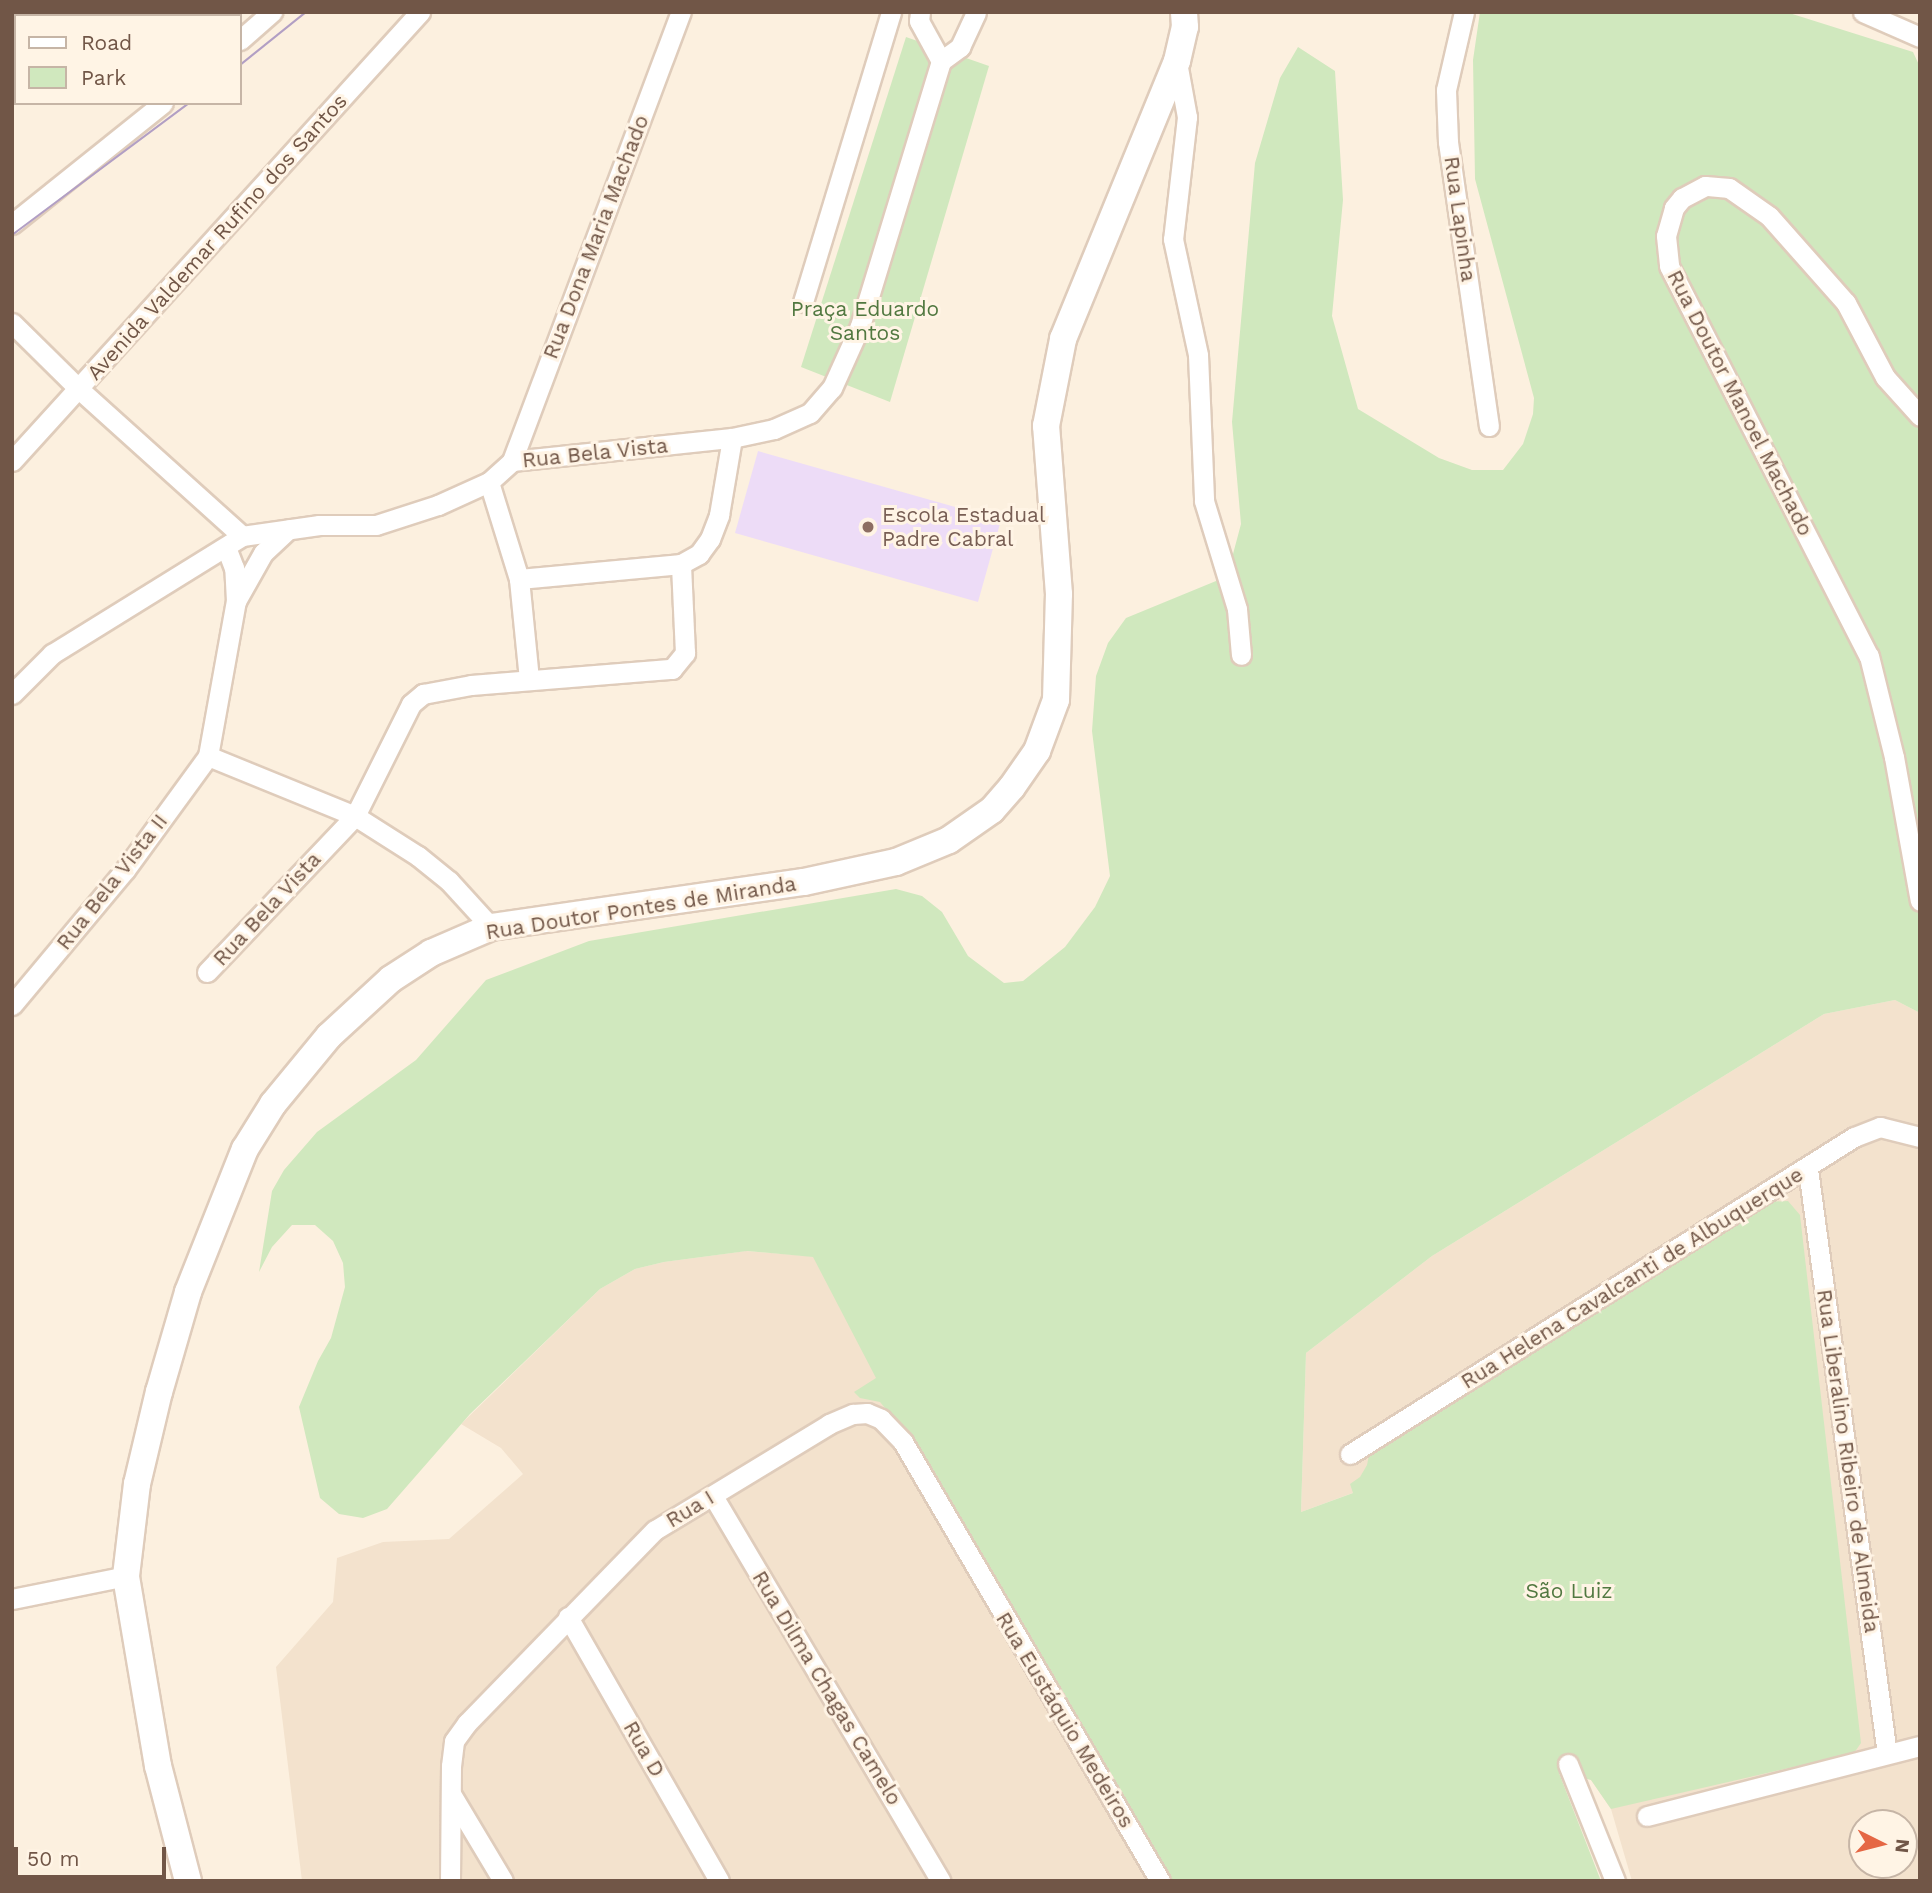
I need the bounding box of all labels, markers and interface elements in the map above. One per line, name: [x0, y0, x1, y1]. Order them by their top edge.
legend: [14, 14, 242, 105]
text: Road: [81, 30, 132, 55]
text: Park: [81, 65, 126, 90]
street label: Avenida Valdemar Rufino dos Santos: [81, 88, 353, 386]
street label: Rua Dona Maria Machado: [538, 111, 654, 363]
street label: Rua Lapinha: [1439, 154, 1481, 284]
street label: Rua Doutor Manoel Machado: [1661, 265, 1819, 541]
park label: Praça Eduardo Santos: [791, 296, 939, 346]
street label: Rua Bela Vista: [520, 433, 670, 473]
place label: Escola Estadual Padre Cabral: [882, 502, 1046, 552]
marker: Escola Estadual Padre Cabral: [860, 519, 876, 535]
street label: Rua Bela Vista II: [50, 808, 174, 956]
street label: Rua Bela Vista: [207, 846, 327, 972]
street label: Rua Doutor Pontes de Miranda: [483, 871, 799, 945]
street label: Rua Helena Cavalcanti de Albuquerque: [1456, 1161, 1808, 1395]
street label: Rua Liberalino Ribeiro de Almeida: [1811, 1287, 1885, 1635]
street label: Rua I: [661, 1485, 719, 1533]
street label: Rua Dilma Chagas Camelo: [747, 1566, 907, 1810]
park label: São Luiz: [1526, 1578, 1612, 1604]
street label: Rua Eustáquio Medeiros: [990, 1607, 1140, 1833]
street label: Rua D: [618, 1716, 670, 1782]
north arrow: [1848, 1809, 1918, 1879]
scale bar: [18, 1834, 170, 1878]
text: N: [1890, 1838, 1915, 1854]
text: 50 m: [27, 1846, 79, 1871]

